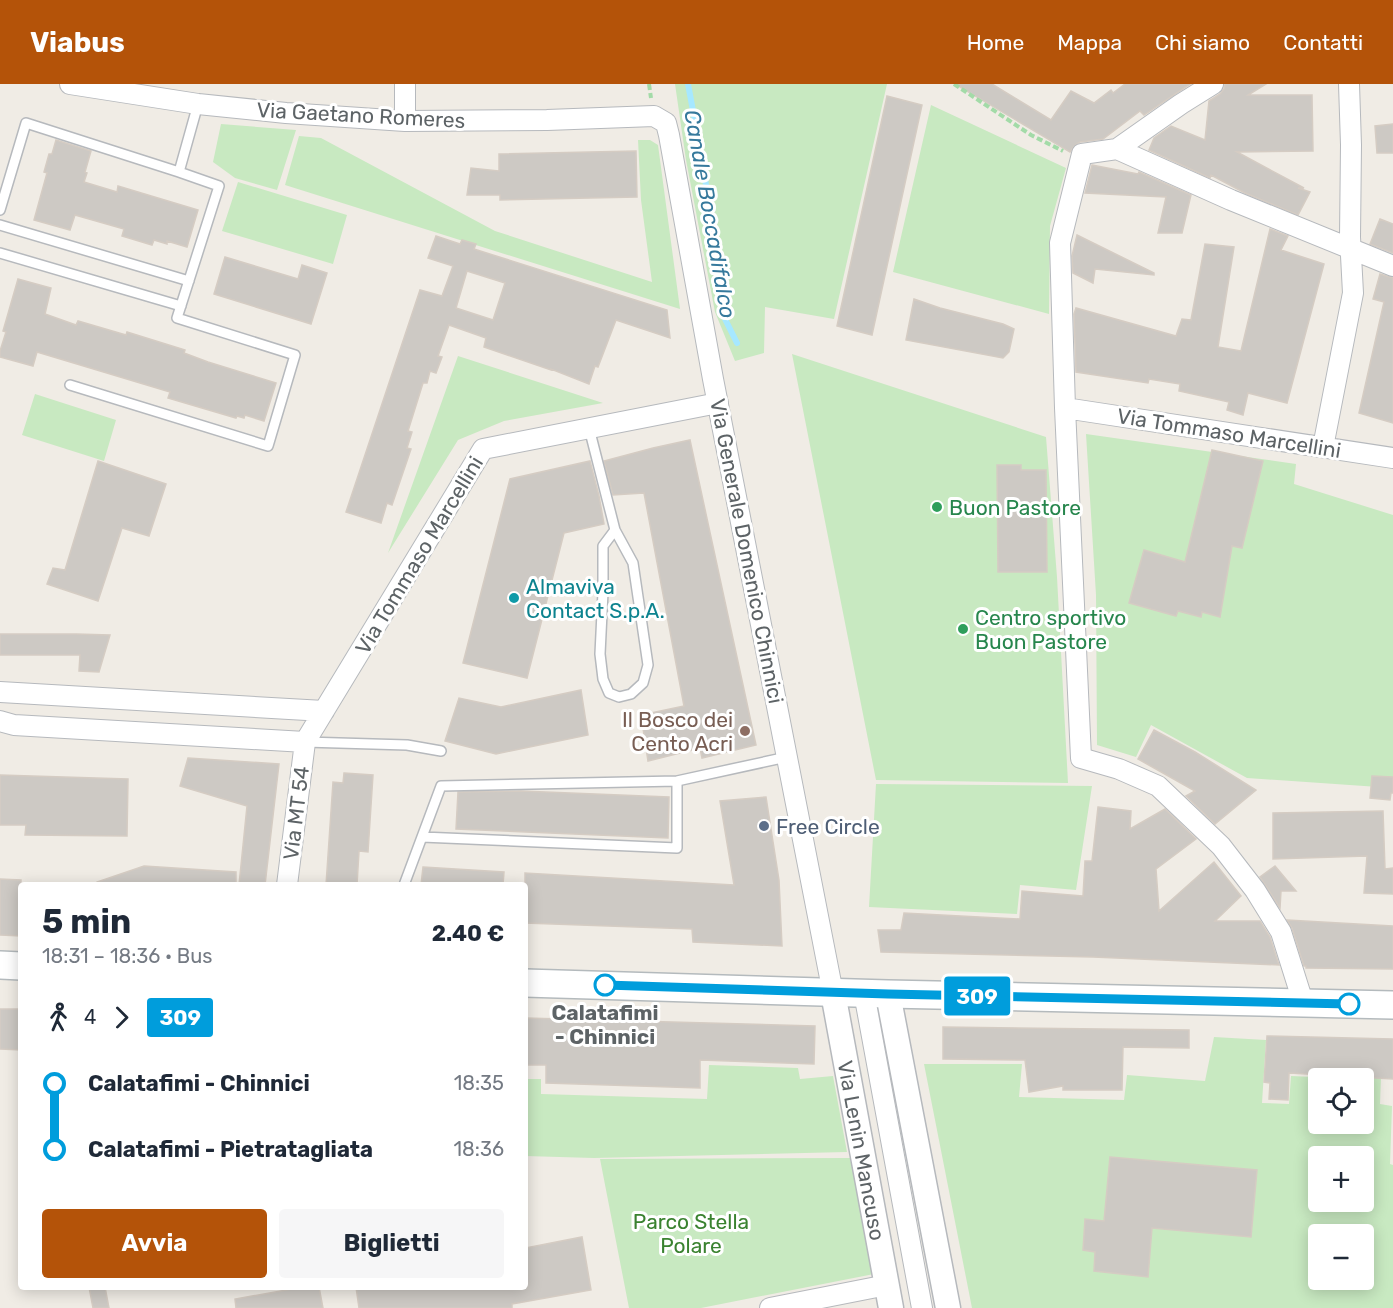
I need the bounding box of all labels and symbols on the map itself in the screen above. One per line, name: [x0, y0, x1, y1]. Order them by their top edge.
street label: Via Gaetano Romeres: [256, 97, 466, 133]
water label: Canale Boccadifalco: [678, 108, 742, 320]
street label: Via Generale Domenico Chinnici: [705, 396, 789, 706]
street label: Via Tommaso Marcellini: [1115, 403, 1343, 463]
street label: Via Tommaso Marcellini: [350, 451, 488, 659]
place label: Buon Pastore: [949, 495, 1081, 520]
marker: Buon Pastore: [930, 500, 944, 514]
place label: Almaviva Contact S.p.A.: [526, 574, 665, 623]
marker: Almaviva Contact S.p.A.: [507, 591, 521, 605]
place label: Centro sportivo Buon Pastore: [975, 605, 1126, 654]
marker: Centro sportivo Buon Pastore: [956, 622, 970, 636]
place label: Il Bosco dei Cento Acri: [622, 707, 733, 756]
marker: Il Bosco dei Cento Acri: [738, 724, 752, 738]
street label: Via MT 54: [278, 765, 314, 861]
place label: Free Circle: [776, 814, 880, 839]
marker: Free Circle: [757, 819, 771, 833]
marker: Calatafimi - Chinnici: [594, 974, 616, 996]
line badge: 309: [942, 976, 1012, 1016]
unlabelled marker: [1338, 993, 1360, 1015]
place label: Calatafimi - Chinnici: [552, 1000, 658, 1049]
street label: Via Lenin Mancuso: [833, 1058, 891, 1242]
park label: Parco Stella Polare: [633, 1209, 749, 1258]

